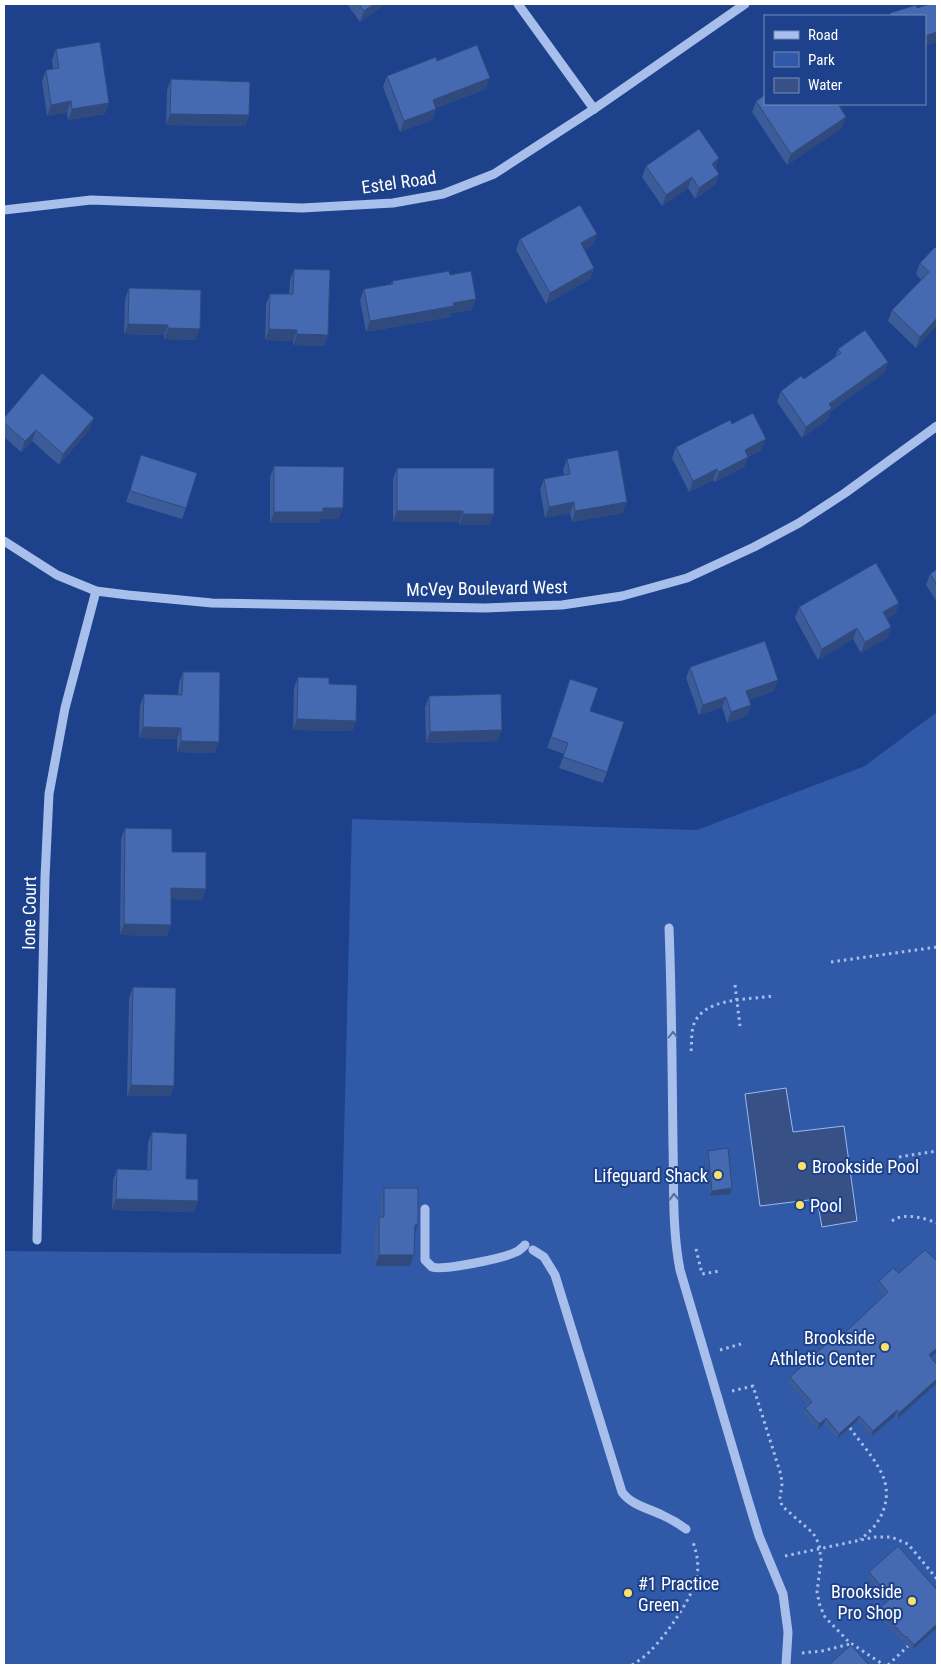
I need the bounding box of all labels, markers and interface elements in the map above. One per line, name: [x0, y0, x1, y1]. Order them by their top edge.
legend: [764, 15, 926, 105]
text: Road: [808, 26, 838, 44]
text: Park: [808, 51, 835, 69]
text: Water: [808, 76, 843, 94]
street label: Estel Road: [360, 166, 438, 198]
street label: McVey Boulevard West: [406, 576, 568, 600]
street label: Ione Court: [18, 876, 40, 950]
one-way arrow: [668, 1031, 678, 1038]
place label: Brookside Pool: [812, 1156, 919, 1177]
marker: Brookside Pool: [796, 1160, 808, 1172]
place label: Lifeguard Shack: [594, 1165, 708, 1186]
marker: Lifeguard Shack: [712, 1169, 724, 1181]
one-way arrow: [669, 1193, 679, 1201]
place label: Pool: [810, 1195, 842, 1216]
marker: Pool: [794, 1199, 806, 1211]
place label: Brookside Athletic Center: [770, 1327, 876, 1369]
marker: Brookside Athletic Center: [879, 1341, 891, 1353]
place label: #1 Practice Green: [638, 1573, 719, 1615]
place label: Brookside Pro Shop: [831, 1581, 902, 1623]
marker: #1 Practice Green: [622, 1587, 634, 1599]
marker: Brookside Pro Shop: [906, 1595, 918, 1607]

